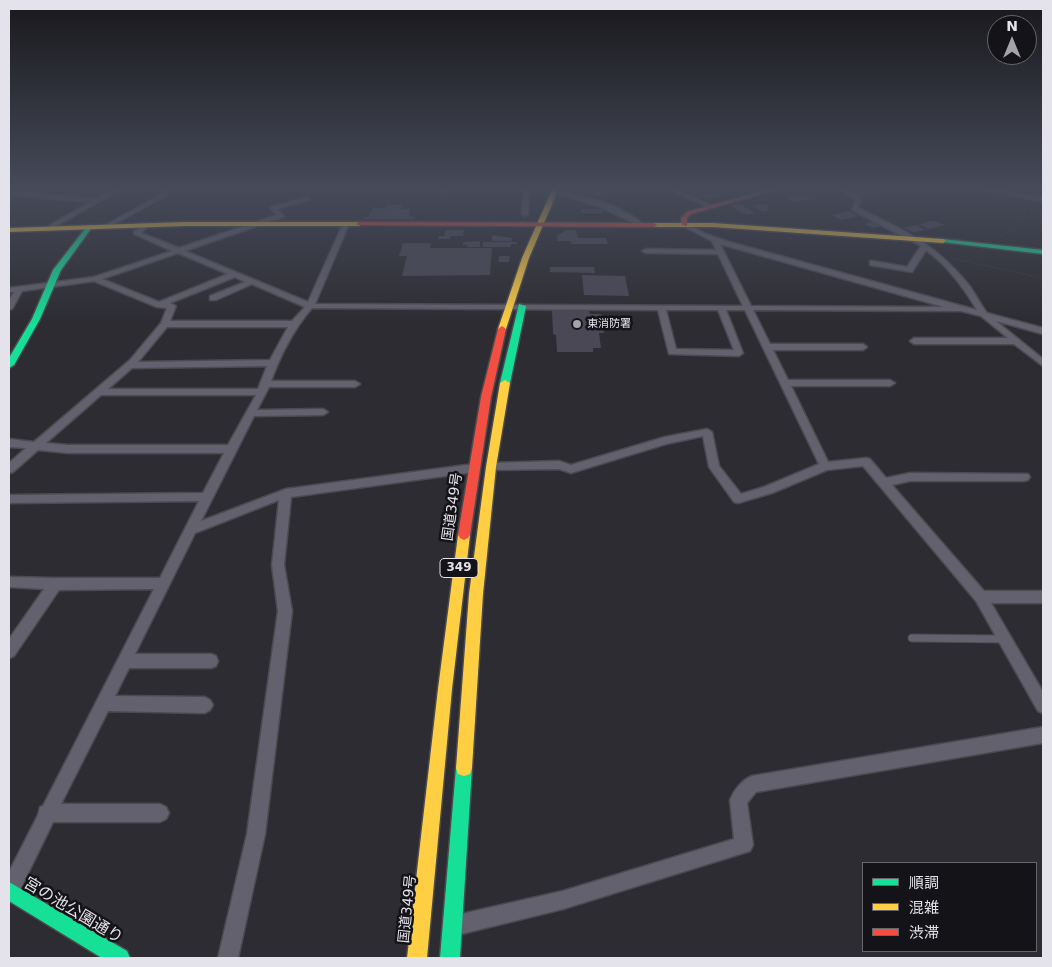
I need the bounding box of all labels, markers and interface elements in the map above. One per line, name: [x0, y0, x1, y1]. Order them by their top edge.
north arrow: [987, 15, 1037, 65]
text: N: [1006, 18, 1018, 34]
place label: 東消防署: [587, 317, 631, 331]
marker: 東消防署: [571, 318, 583, 330]
street label: 国道349号: [440, 472, 466, 542]
road number: 349: [440, 558, 478, 578]
legend: [862, 862, 1037, 952]
street label: 宮の池公園通り: [20, 874, 126, 948]
street label: 国道349号: [396, 874, 420, 944]
text: 順調: [909, 874, 939, 892]
text: 混雑: [909, 899, 939, 917]
text: 渋滞: [909, 924, 939, 942]

